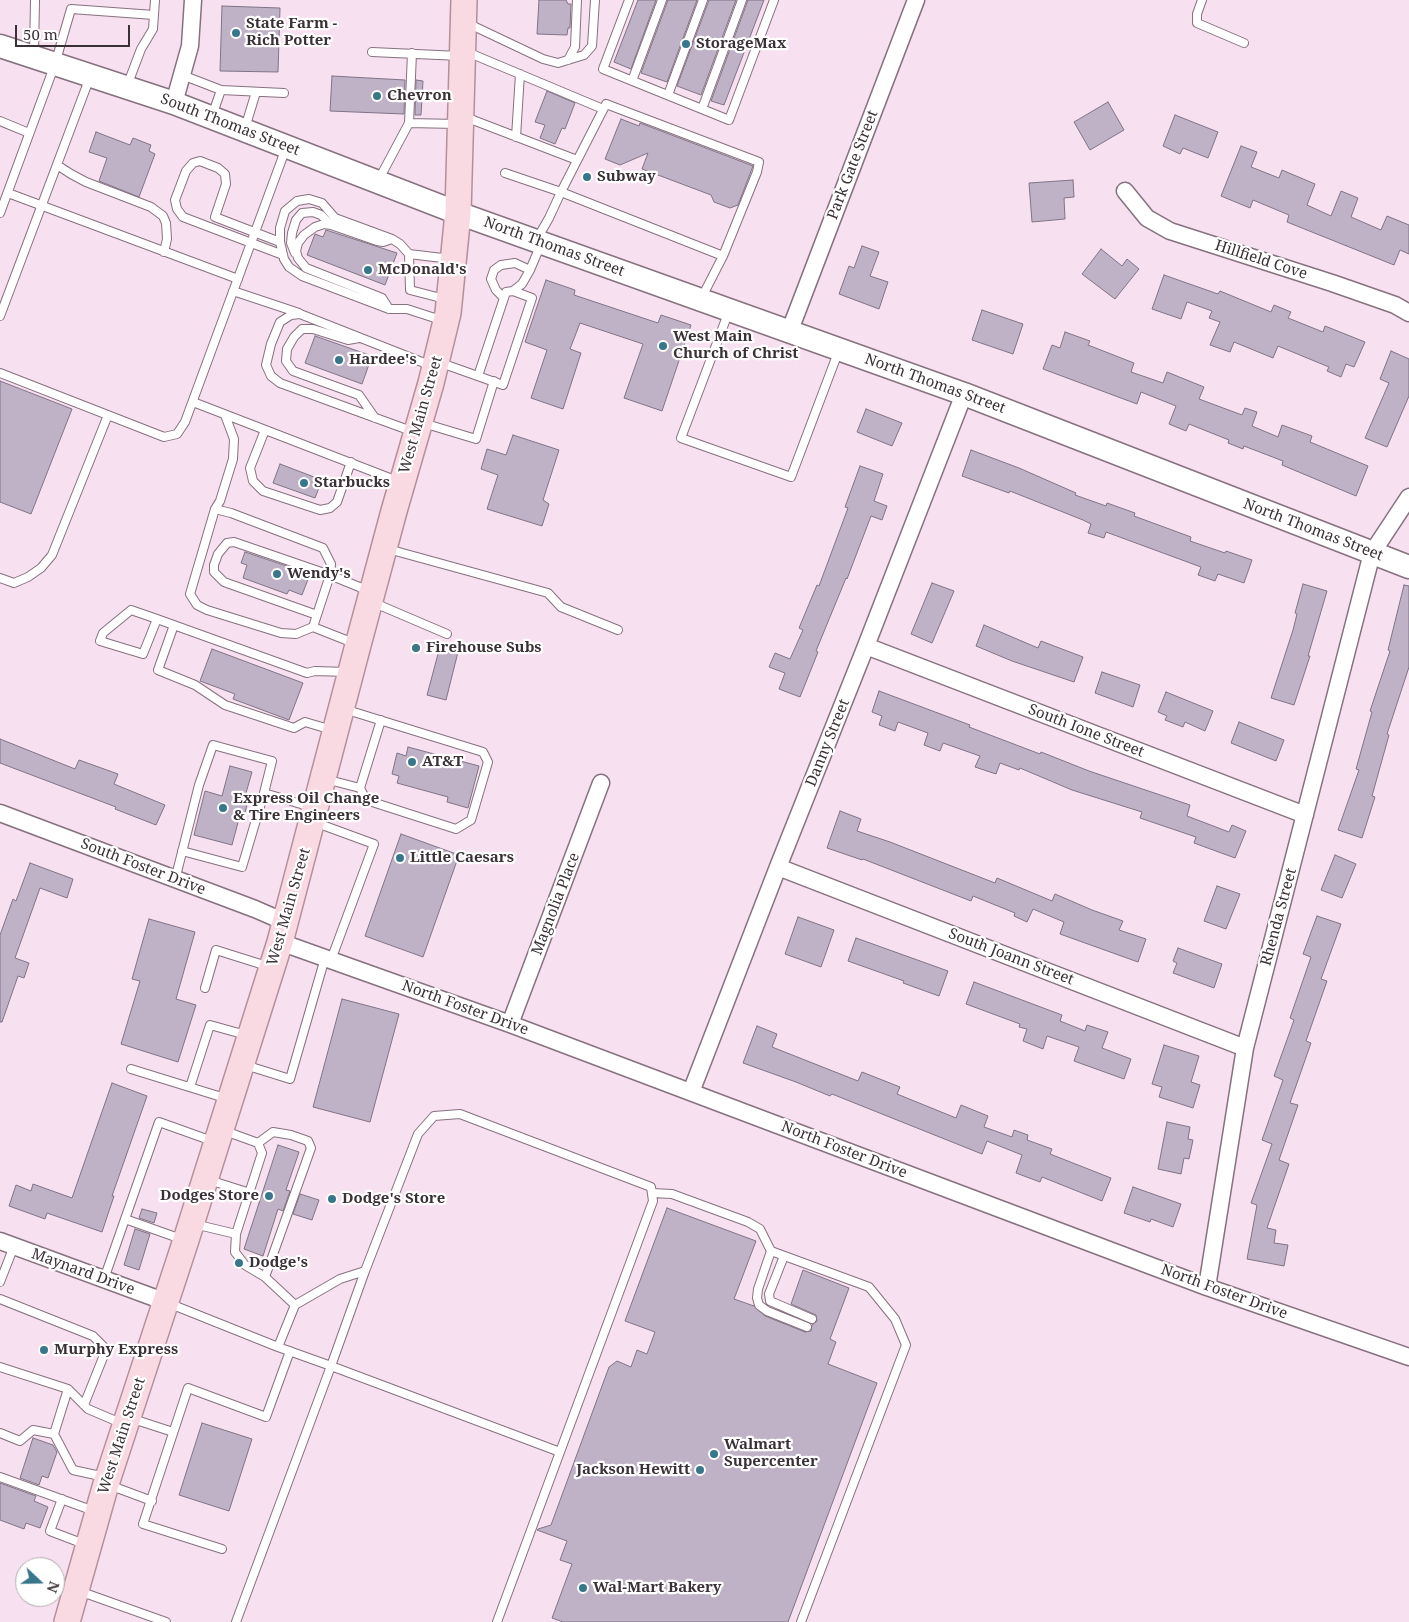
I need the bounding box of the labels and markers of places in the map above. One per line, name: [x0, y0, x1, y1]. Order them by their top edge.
place label: State Farm - Rich Potter: [246, 15, 337, 50]
marker: State Farm - Rich Potter: [230, 27, 242, 39]
place label: StorageMax: [696, 35, 786, 53]
marker: StorageMax: [680, 38, 692, 50]
place label: Chevron: [387, 87, 452, 105]
marker: Chevron: [371, 90, 383, 102]
place label: Subway: [597, 168, 656, 186]
marker: Subway: [581, 171, 593, 183]
place label: McDonald's: [378, 261, 466, 279]
marker: McDonald's: [362, 264, 374, 276]
place label: West Main Church of Christ: [673, 328, 798, 363]
marker: West Main Church of Christ: [657, 340, 669, 352]
place label: Hardee's: [349, 351, 417, 369]
marker: Hardee's: [333, 354, 345, 366]
place label: Starbucks: [314, 474, 390, 492]
marker: Starbucks: [298, 477, 310, 489]
place label: Wendy's: [287, 565, 351, 583]
marker: Wendy's: [271, 568, 283, 580]
place label: Firehouse Subs: [426, 639, 542, 657]
marker: Firehouse Subs: [410, 642, 422, 654]
place label: AT&T: [422, 753, 463, 771]
marker: AT&T: [406, 756, 418, 768]
place label: Express Oil Change & Tire Engineers: [233, 790, 379, 825]
marker: Express Oil Change & Tire Engineers: [217, 802, 229, 814]
place label: Little Caesars: [410, 849, 514, 867]
marker: Little Caesars: [394, 852, 406, 864]
place label: Dodges Store: [160, 1187, 259, 1205]
marker: Dodges Store: [263, 1190, 275, 1202]
place label: Dodge's Store: [342, 1190, 445, 1208]
marker: Dodge's Store: [326, 1193, 338, 1205]
place label: Dodge's: [249, 1254, 308, 1272]
marker: Dodge's: [233, 1257, 245, 1269]
place label: Murphy Express: [54, 1341, 178, 1359]
marker: Murphy Express: [38, 1344, 50, 1356]
place label: Walmart Supercenter: [724, 1436, 818, 1471]
marker: Walmart Supercenter: [708, 1448, 720, 1460]
place label: Jackson Hewitt: [576, 1461, 690, 1479]
marker: Jackson Hewitt: [694, 1464, 706, 1476]
place label: Wal-Mart Bakery: [593, 1579, 722, 1597]
marker: Wal-Mart Bakery: [577, 1582, 589, 1594]

